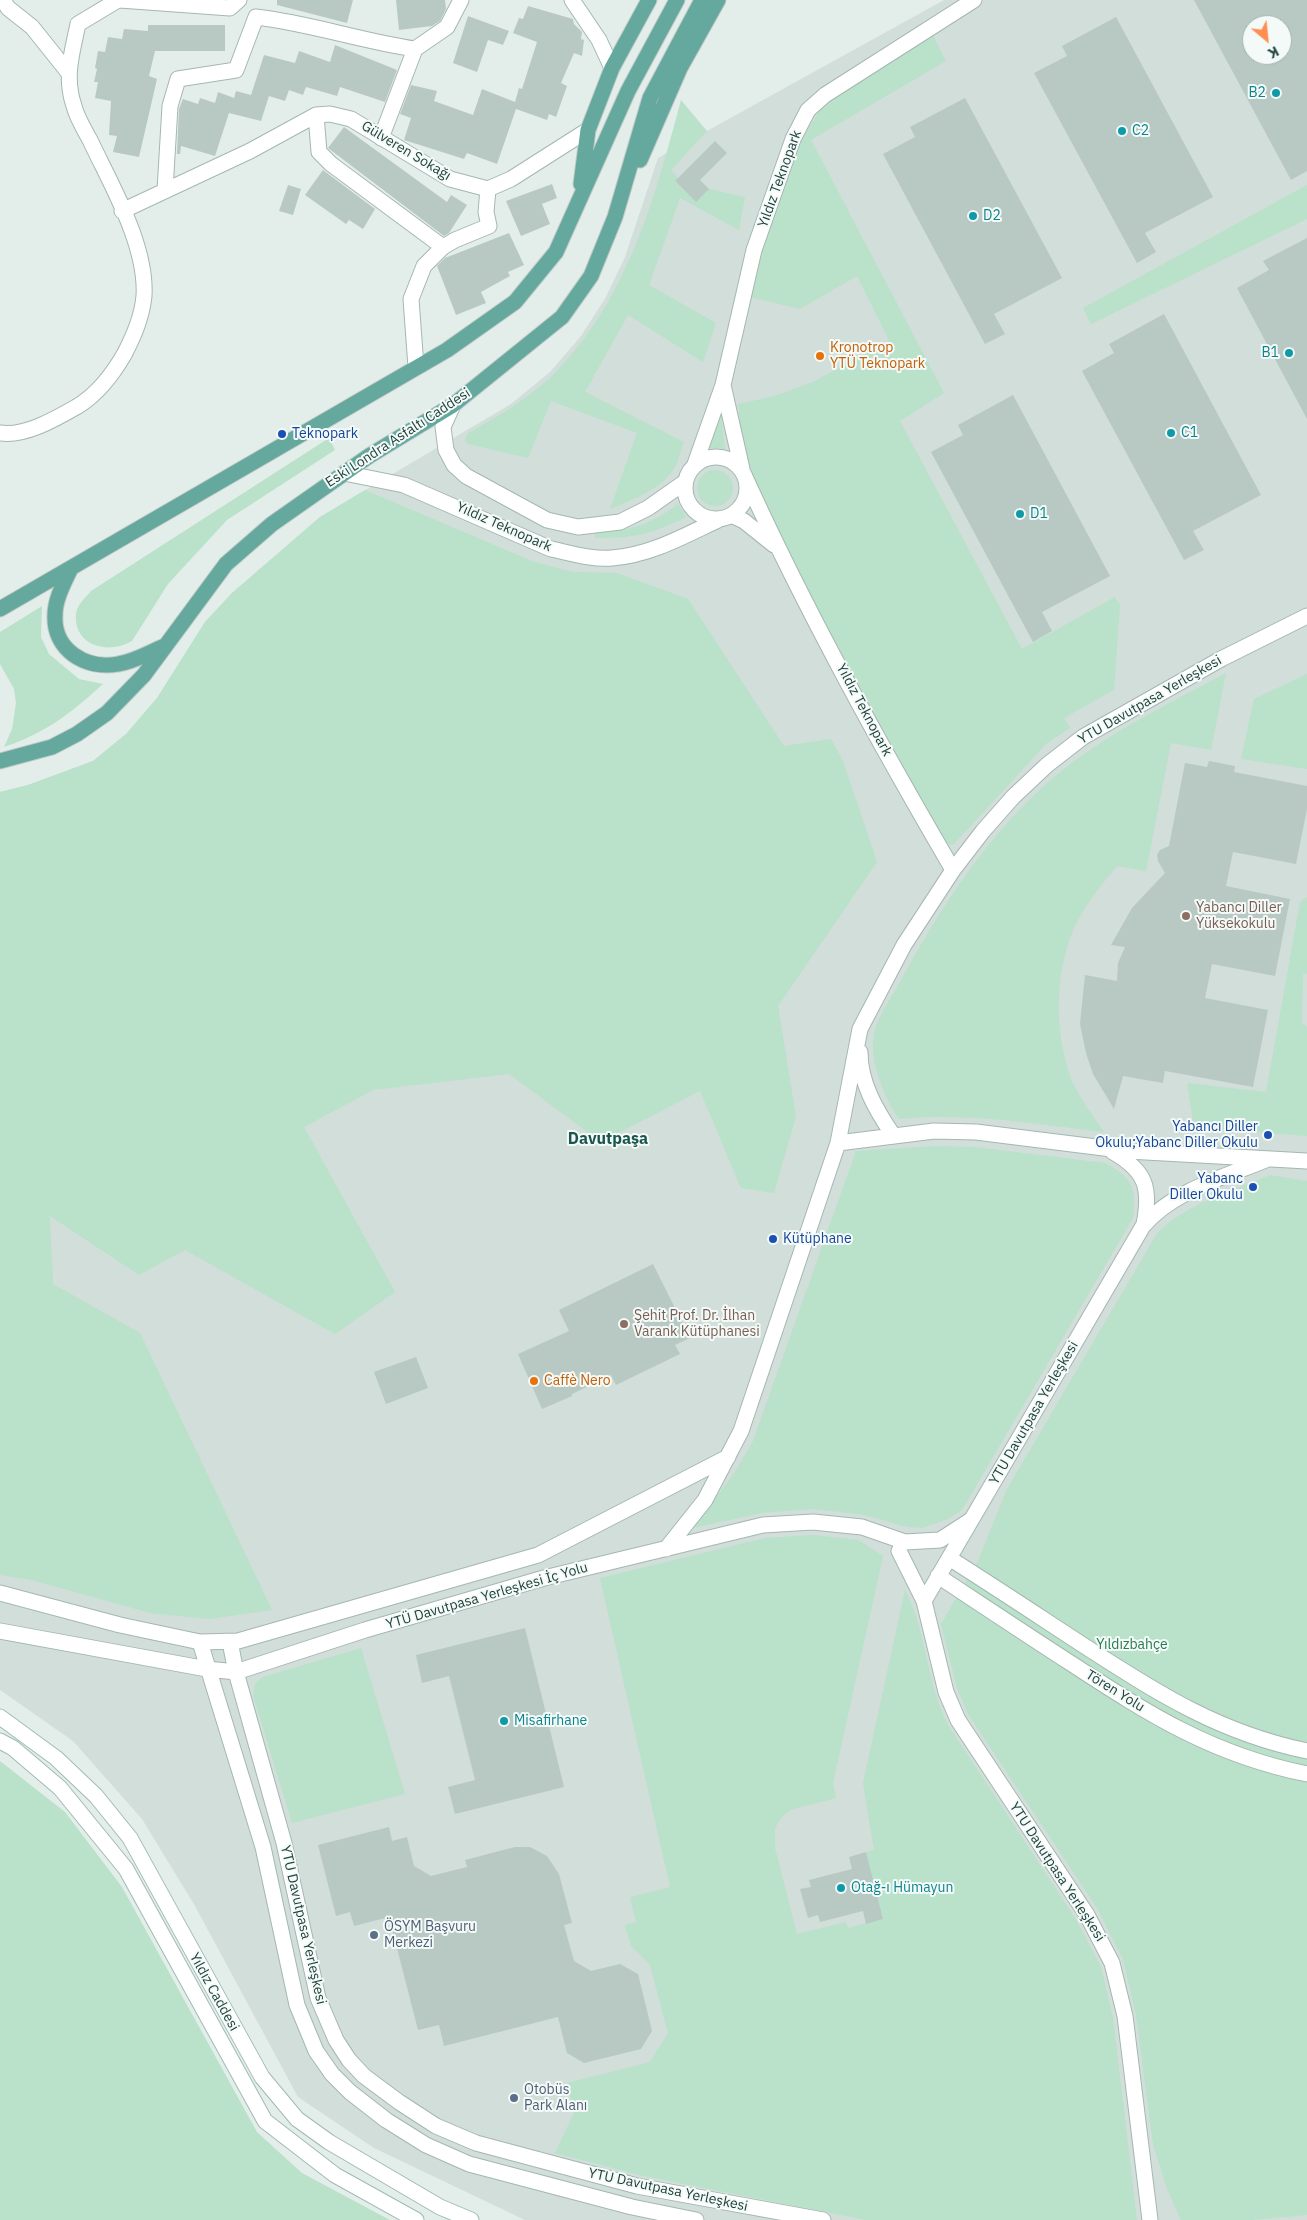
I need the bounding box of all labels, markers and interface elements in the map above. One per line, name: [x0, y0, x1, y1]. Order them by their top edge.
north arrow: [1242, 15, 1292, 65]
text: K: [1265, 42, 1282, 63]
place label: B2: [1248, 85, 1266, 101]
marker: B2: [1270, 87, 1282, 99]
street label: Gülveren Sokağı: [358, 118, 454, 184]
place label: C2: [1132, 123, 1149, 139]
marker: C2: [1116, 125, 1128, 137]
street label: Yıldız Teknopark: [755, 128, 805, 230]
place label: D2: [983, 208, 1001, 224]
marker: D2: [967, 210, 979, 222]
place label: Kronotrop YTÜ Teknopark: [830, 340, 925, 372]
place label: B1: [1261, 345, 1279, 361]
marker: B1: [1283, 347, 1295, 359]
marker: Kronotrop YTÜ Teknopark: [814, 350, 826, 362]
street label: Eski Londra Asfaltı Caddesi: [322, 385, 474, 491]
place label: C1: [1181, 425, 1198, 441]
place label: Teknopark: [292, 426, 358, 442]
marker: C1: [1165, 427, 1177, 439]
marker: Teknopark: [276, 428, 288, 440]
street label: Yıldız Teknopark: [454, 498, 554, 556]
place label: D1: [1030, 506, 1048, 522]
marker: D1: [1014, 508, 1026, 520]
street label: YTU Davutpasa Yerleşkesi: [1075, 652, 1225, 748]
street label: Yıldız Teknopark: [833, 661, 895, 759]
place label: Yabancı Diller Yüksekokulu: [1196, 900, 1282, 932]
marker: Yabancı Diller Yüksekokulu: [1180, 910, 1192, 922]
place label: Yabancı Diller Okulu;Yabanc Diller Okulu: [1095, 1119, 1258, 1152]
district label: Davutpaşa: [568, 1129, 648, 1149]
marker: Yabancı Diller Okulu;Yabanc Diller Okulu: [1262, 1129, 1274, 1141]
place label: Yabanc Diller Okulu: [1170, 1171, 1243, 1204]
marker: Yabanc Diller Okulu: [1247, 1181, 1259, 1193]
place label: Kütüphane: [783, 1231, 852, 1247]
marker: Kütüphane: [767, 1233, 779, 1245]
place label: Şehit Prof. Dr. İlhan Varank Kütüphanesi: [634, 1308, 760, 1340]
marker: Şehit Prof. Dr. İlhan Varank Kütüphanesi: [618, 1318, 630, 1330]
street label: YTU Davutpasa Yerleşkesi: [986, 1338, 1082, 1488]
place label: Caffè Nero: [544, 1373, 611, 1389]
marker: Caffè Nero: [528, 1375, 540, 1387]
street label: YTÜ Davutpasa Yerleşkesi İç Yolu: [384, 1559, 590, 1633]
park label: Yıldızbahçe: [1096, 1637, 1168, 1653]
street label: Tören Yolu: [1082, 1666, 1148, 1716]
place label: Misafirhane: [514, 1713, 587, 1729]
marker: Misafirhane: [498, 1715, 510, 1727]
street label: YTU Davutpasa Yerleşkesi: [1006, 1799, 1108, 1945]
street label: YTU Davutpasa Yerleşkesi: [277, 1844, 329, 2006]
place label: Otağ-ı Hümayun: [851, 1880, 953, 1896]
marker: Otağ-ı Hümayun: [835, 1882, 847, 1894]
place label: ÖSYM Başvuru Merkezi: [384, 1919, 476, 1951]
marker: ÖSYM Başvuru Merkezi: [368, 1929, 380, 1941]
street label: Yıldız Caddesi: [186, 1950, 242, 2034]
place label: Otobüs Park Alanı: [524, 2082, 587, 2114]
marker: Otobüs Park Alanı: [508, 2092, 520, 2104]
street label: YTU Davutpasa Yerleşkesi: [587, 2165, 749, 2215]

